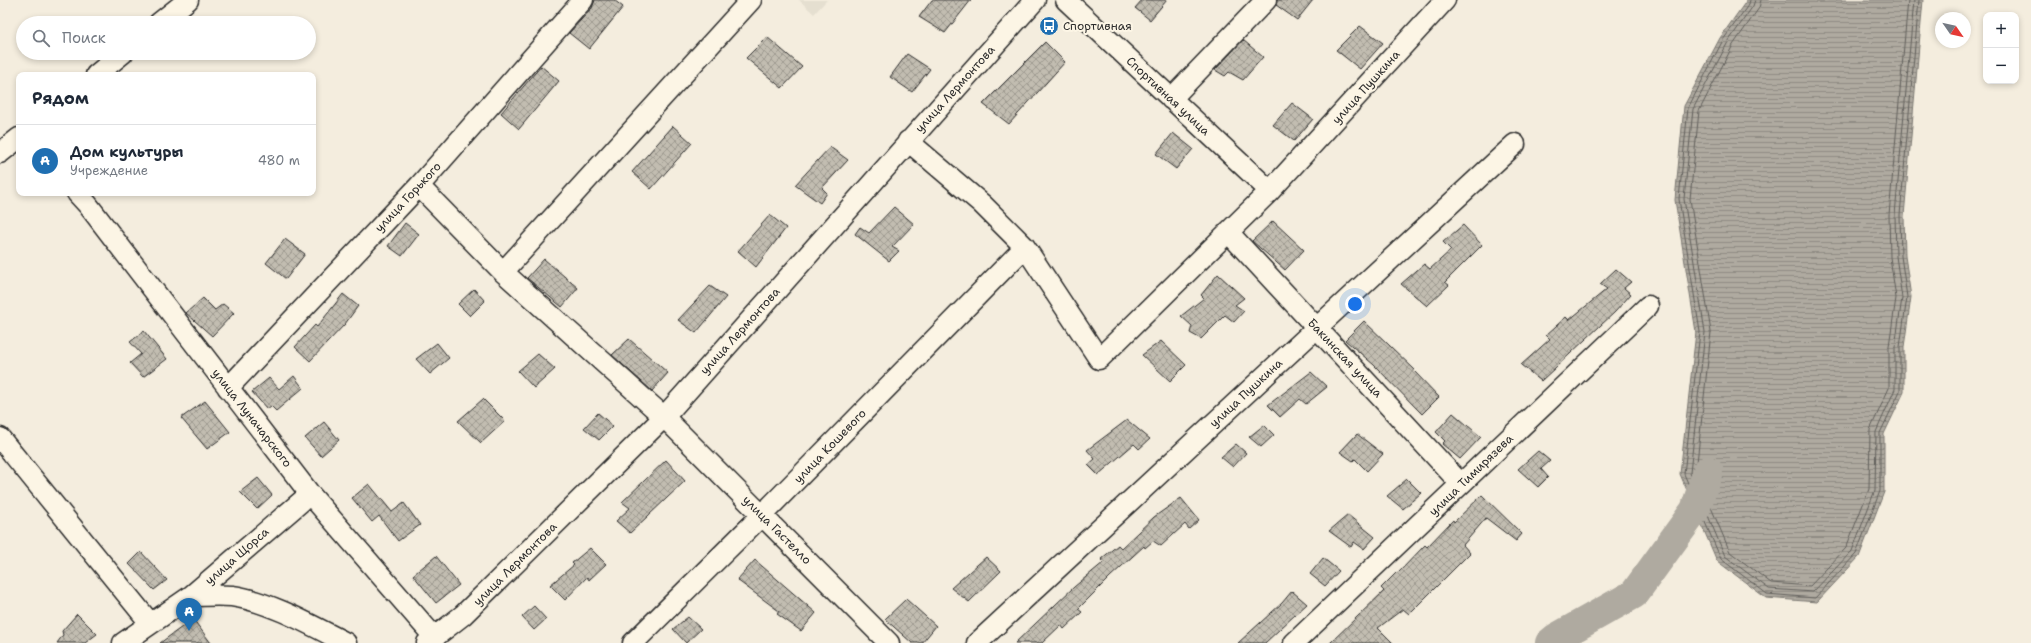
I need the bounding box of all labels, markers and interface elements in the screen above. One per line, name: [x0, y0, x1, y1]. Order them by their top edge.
north arrow: [1935, 12, 1971, 48]
map controls: [1983, 12, 2019, 84]
button: +: [1983, 12, 2019, 48]
bus stop icon: Спортивная: [1038, 15, 1060, 37]
search box: [16, 16, 316, 60]
place label: Спортивная: [1063, 18, 1132, 34]
icon: search: [30, 27, 52, 49]
text: Поиск: [62, 28, 106, 48]
street label: улица Лермонтова: [912, 42, 999, 136]
street label: улица Пушкина: [1329, 46, 1404, 127]
button: −: [1983, 48, 2019, 84]
street label: Спортивная улица: [1123, 53, 1214, 139]
text: Рядом: [32, 87, 89, 109]
text: Дом культуры: [70, 142, 183, 162]
text: A: [40, 152, 50, 169]
text: 480 m: [258, 152, 300, 169]
street label: улица Горького: [371, 158, 445, 236]
text: Учреждение: [70, 162, 148, 179]
street label: улица Лермонтова: [697, 284, 784, 378]
your location: [1345, 294, 1365, 314]
street label: Бакинская улица: [1304, 315, 1386, 401]
street label: улица Пушкина: [1206, 355, 1286, 431]
street label: улица Луначарского: [208, 365, 296, 471]
street label: улица Кошевого: [790, 405, 870, 487]
street label: улица Тимирязева: [1425, 430, 1517, 519]
street label: улица Гастелло: [739, 492, 815, 568]
street label: улица Лермонтова: [470, 518, 561, 609]
street label: улица Щорса: [202, 523, 273, 588]
pin: A: [176, 598, 202, 631]

